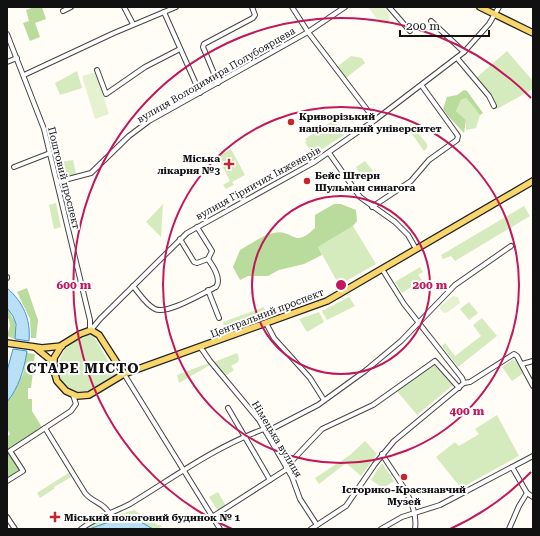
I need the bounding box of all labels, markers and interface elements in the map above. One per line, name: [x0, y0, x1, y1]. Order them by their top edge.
scale bar: [400, 12, 489, 38]
text: 200 m: [406, 19, 440, 33]
street label: вулиця Володимира Полубоярцева: [135, 25, 297, 125]
place label: Криворізький національний університет: [299, 111, 442, 134]
marker: Криворізький національний університет: [286, 117, 296, 127]
street label: Поштовий проспект: [46, 126, 82, 231]
street label: вулиця Гірничих Інженерів: [194, 144, 323, 222]
place label: Міська лікарня №3: [157, 153, 220, 176]
marker: Міська лікарня №3: [223, 158, 235, 170]
place label: Бейс Штерн Шульман синагога: [315, 170, 415, 193]
marker: Бейс Штерн Шульман синагога: [302, 176, 312, 186]
text: 600 m: [57, 278, 92, 292]
centre of rings: [334, 278, 348, 292]
text: 200 m: [413, 278, 448, 292]
street label: Центральний проспект: [209, 286, 325, 340]
district label: СТАРЕ МІСТО: [27, 360, 139, 376]
street label: Німецька вулиця: [250, 399, 304, 479]
text: 400 m: [450, 404, 485, 418]
marker: Історико-Краєзнавчий Музей: [399, 472, 409, 482]
place label: Історико-Краєзнавчий Музей: [342, 484, 466, 507]
marker: Міський пологовий будинок № 1: [49, 511, 61, 523]
place label: Міський пологовий будинок № 1: [64, 512, 241, 523]

